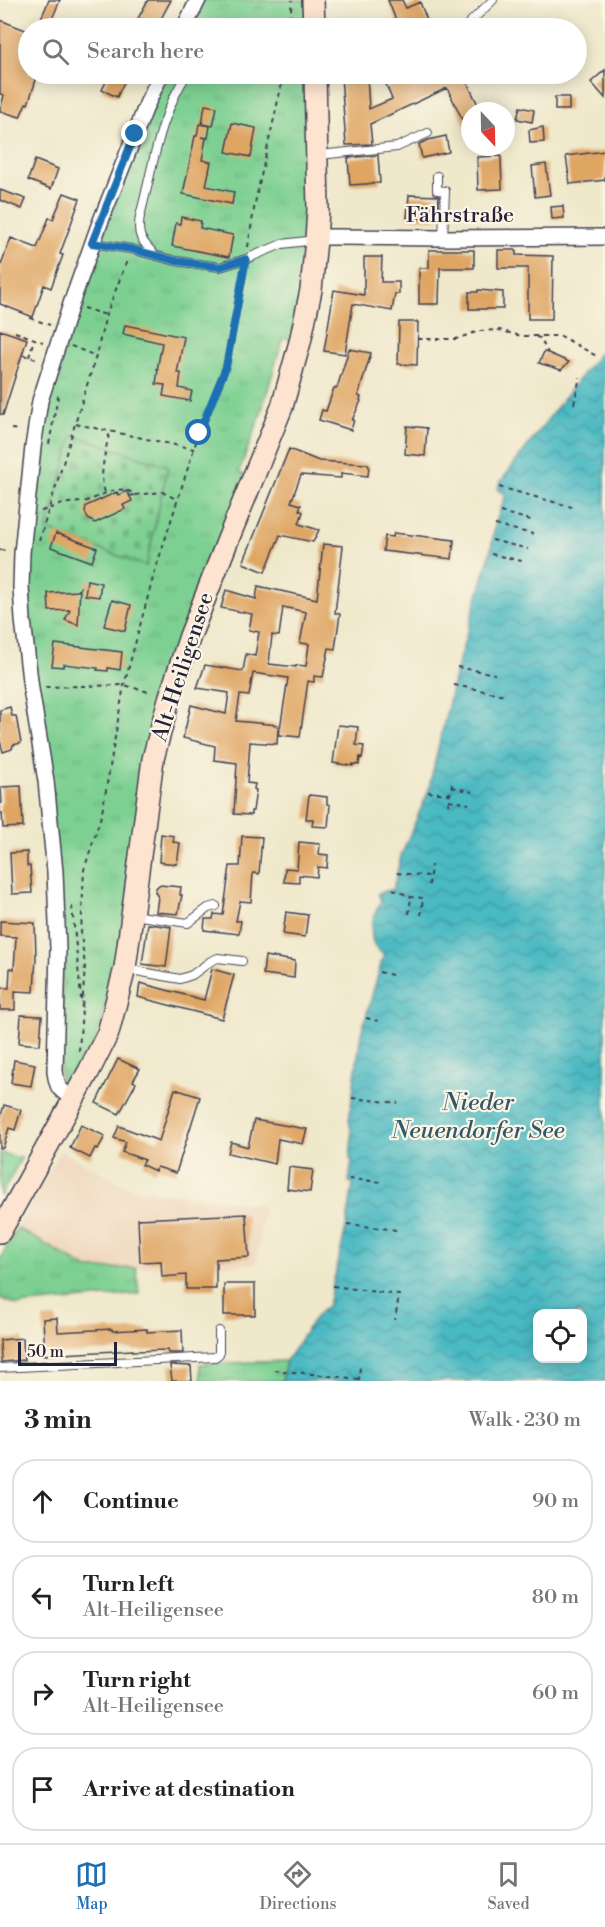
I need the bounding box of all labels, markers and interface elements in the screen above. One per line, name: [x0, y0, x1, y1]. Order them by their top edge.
search box: [18, 18, 587, 84]
icon: search: [39, 35, 72, 68]
text: Search here: [87, 38, 204, 65]
north arrow: [461, 102, 515, 156]
route end: [121, 120, 147, 146]
street label: Fährstraße: [406, 202, 514, 229]
route start: [185, 419, 211, 445]
street label: Alt-Heiligensee: [146, 589, 220, 746]
water label: Nieder Neuendorfer See: [390, 1088, 565, 1146]
map controls: [533, 1309, 587, 1363]
button: locate: [533, 1309, 587, 1363]
scale bar: [18, 1339, 117, 1366]
text: 50 m: [27, 1342, 64, 1362]
text: 3 min: [24, 1404, 92, 1436]
text: Walk · 230 m: [469, 1408, 581, 1433]
icon: ahead: [26, 1485, 59, 1518]
text: Continue: [83, 1488, 179, 1515]
text: 90 m: [532, 1489, 579, 1514]
text: Turn left: [83, 1571, 174, 1598]
icon: left: [26, 1581, 59, 1614]
text: 80 m: [532, 1585, 579, 1610]
text: Alt-Heiligensee: [83, 1598, 224, 1623]
text: Turn right: [83, 1667, 191, 1694]
icon: right: [26, 1677, 59, 1710]
text: 60 m: [532, 1681, 579, 1706]
text: Alt-Heiligensee: [83, 1694, 224, 1719]
icon: arrive: [26, 1773, 59, 1806]
text: Arrive at destination: [83, 1776, 295, 1803]
tab: Map: [75, 1858, 108, 1914]
tab: Directions: [259, 1858, 337, 1914]
tab: Saved: [487, 1858, 530, 1914]

